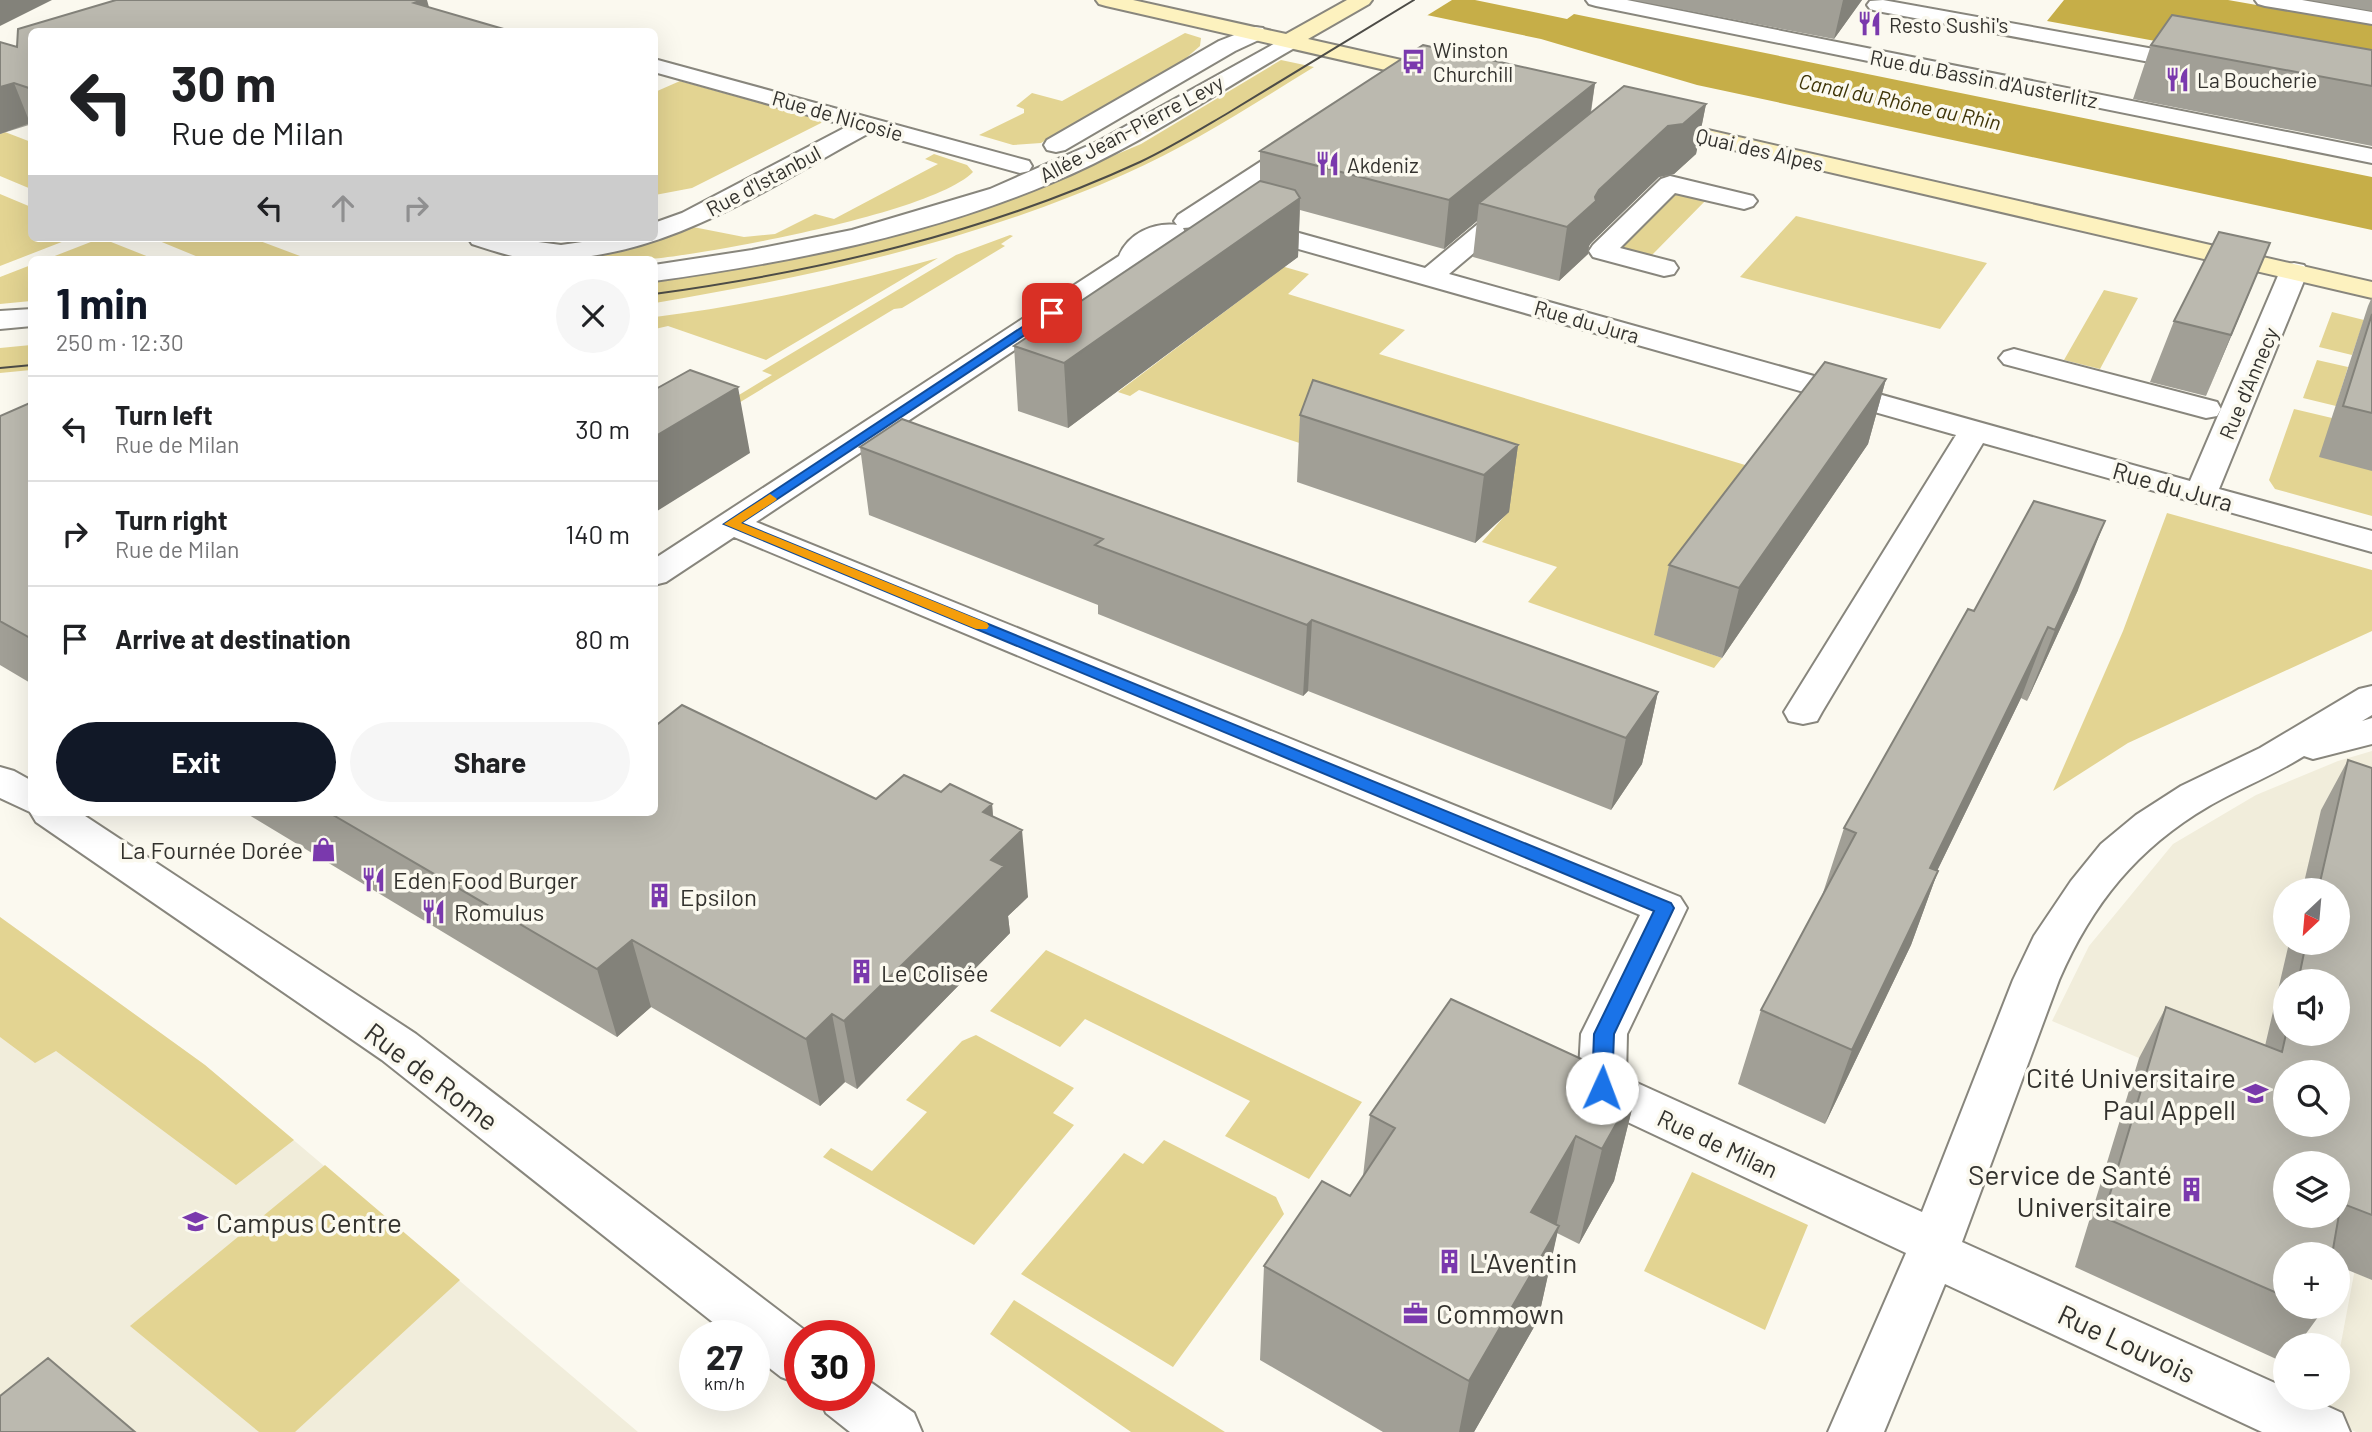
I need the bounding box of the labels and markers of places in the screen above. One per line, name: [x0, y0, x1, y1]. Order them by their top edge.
restaurant icon: Resto Sushi's: [1855, 10, 1883, 38]
place label: Resto Sushi's: [1889, 12, 2008, 37]
place label: Winston Churchill: [1433, 37, 1513, 86]
bus stop icon: Winston Churchill: [1399, 47, 1427, 75]
restaurant icon: La Boucherie: [2163, 65, 2191, 93]
place label: La Boucherie: [2197, 67, 2317, 92]
restaurant icon: Akdeniz: [1313, 150, 1341, 178]
place label: Akdeniz: [1347, 152, 1419, 177]
pin: [1022, 283, 1082, 343]
place label: La Fournée Dorée: [120, 835, 303, 864]
shop icon: La Fournée Dorée: [309, 835, 337, 863]
restaurant icon: Eden Food Burger: [359, 865, 387, 893]
place label: Eden Food Burger: [393, 865, 579, 894]
building icon: Epsilon: [646, 882, 674, 910]
place label: Epsilon: [680, 882, 757, 911]
restaurant icon: Romulus: [420, 897, 448, 925]
place label: Romulus: [454, 897, 544, 926]
building icon: Le Colisée: [847, 958, 875, 986]
place label: Le Colisée: [881, 958, 989, 987]
place label: Cité Universitaire Paul Appell: [2026, 1060, 2236, 1126]
school or university icon: Cité Universitaire Paul Appell: [2242, 1079, 2270, 1107]
place label: Service de Santé Universitaire: [1968, 1157, 2172, 1223]
building icon: Service de Santé Universitaire: [2178, 1176, 2206, 1204]
place label: Campus Centre: [216, 1205, 402, 1239]
school or university icon: Campus Centre: [182, 1208, 210, 1236]
place label: L'Aventin: [1469, 1245, 1577, 1279]
building icon: L'Aventin: [1435, 1248, 1463, 1276]
place label: Commown: [1436, 1296, 1564, 1330]
office icon: Commown: [1402, 1299, 1430, 1327]

